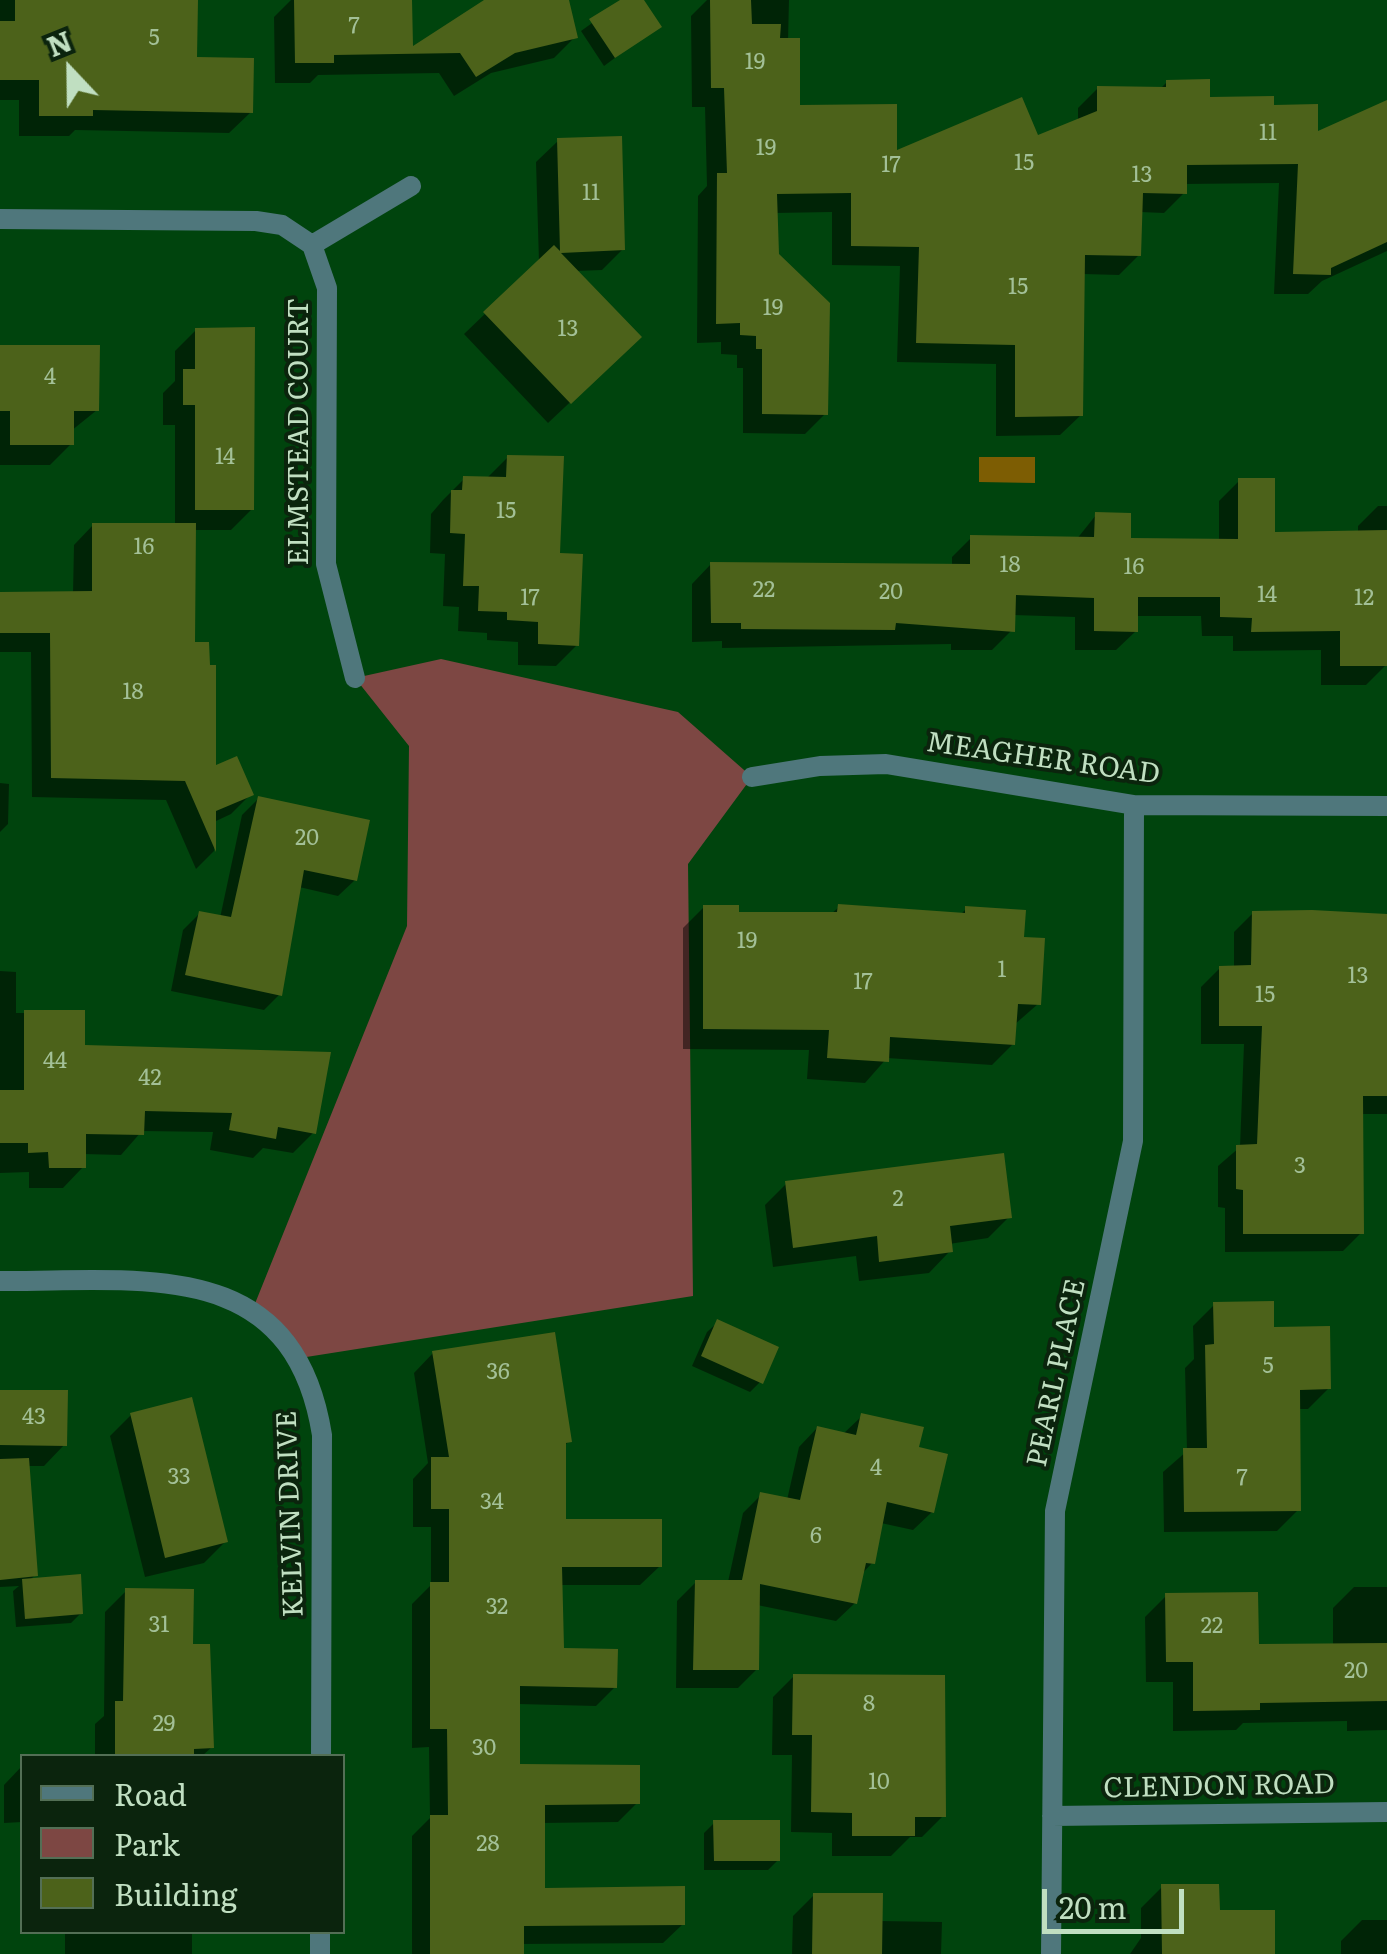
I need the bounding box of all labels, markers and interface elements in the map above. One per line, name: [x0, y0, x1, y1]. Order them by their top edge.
house number: 7: [348, 14, 360, 40]
text: N: [40, 18, 78, 66]
north arrow: [20, 20, 120, 120]
house number: 5: [148, 26, 160, 52]
house number: 19: [745, 50, 765, 76]
house number: 11: [1259, 121, 1277, 147]
house number: 19: [756, 136, 776, 162]
house number: 15: [1014, 151, 1034, 177]
house number: 17: [881, 153, 901, 179]
house number: 13: [1132, 163, 1152, 189]
house number: 11: [582, 181, 600, 207]
house number: 15: [1008, 275, 1028, 301]
house number: 19: [763, 296, 783, 322]
street label: ELMSTEAD COURT: [283, 298, 317, 566]
house number: 13: [558, 317, 578, 343]
house number: 4: [44, 365, 56, 391]
house number: 14: [215, 445, 235, 471]
house number: 15: [496, 499, 516, 525]
house number: 16: [134, 535, 154, 561]
house number: 18: [999, 553, 1021, 579]
house number: 16: [1124, 555, 1144, 581]
house number: 22: [753, 578, 775, 604]
house number: 20: [879, 580, 903, 606]
house number: 14: [1257, 583, 1277, 609]
house number: 17: [520, 586, 540, 612]
house number: 12: [1354, 586, 1374, 612]
house number: 18: [122, 680, 144, 706]
street label: MEAGHER ROAD: [924, 726, 1162, 792]
house number: 20: [295, 826, 319, 852]
house number: 19: [737, 929, 757, 955]
house number: 1: [998, 958, 1006, 984]
house number: 13: [1348, 964, 1368, 990]
house number: 17: [853, 970, 873, 996]
house number: 15: [1255, 983, 1275, 1009]
house number: 44: [43, 1049, 67, 1075]
house number: 42: [138, 1066, 162, 1092]
house number: 3: [1294, 1154, 1306, 1180]
house number: 2: [892, 1187, 904, 1213]
street label: PEARL PLACE: [1021, 1276, 1093, 1470]
house number: 5: [1262, 1354, 1274, 1380]
house number: 36: [486, 1360, 510, 1386]
house number: 43: [22, 1405, 46, 1431]
street label: KELVIN DRIVE: [271, 1410, 311, 1618]
house number: 4: [870, 1456, 882, 1482]
house number: 33: [167, 1465, 191, 1491]
house number: 7: [1236, 1466, 1248, 1492]
house number: 34: [480, 1490, 504, 1516]
house number: 6: [810, 1524, 822, 1550]
house number: 32: [486, 1595, 508, 1621]
house number: 31: [149, 1613, 169, 1639]
house number: 22: [1201, 1614, 1223, 1640]
house number: 20: [1344, 1659, 1368, 1685]
house number: 8: [863, 1692, 875, 1718]
house number: 29: [153, 1712, 175, 1738]
house number: 30: [472, 1736, 496, 1762]
legend: [20, 1754, 345, 1934]
street label: CLENDON ROAD: [1103, 1768, 1335, 1806]
house number: 10: [868, 1770, 890, 1796]
text: Road: [114, 1771, 187, 1815]
text: Park: [114, 1821, 180, 1865]
house number: 28: [476, 1832, 500, 1858]
scale bar: [1047, 1869, 1190, 1931]
text: Building: [114, 1871, 238, 1915]
text: 20 m: [1059, 1884, 1127, 1928]

